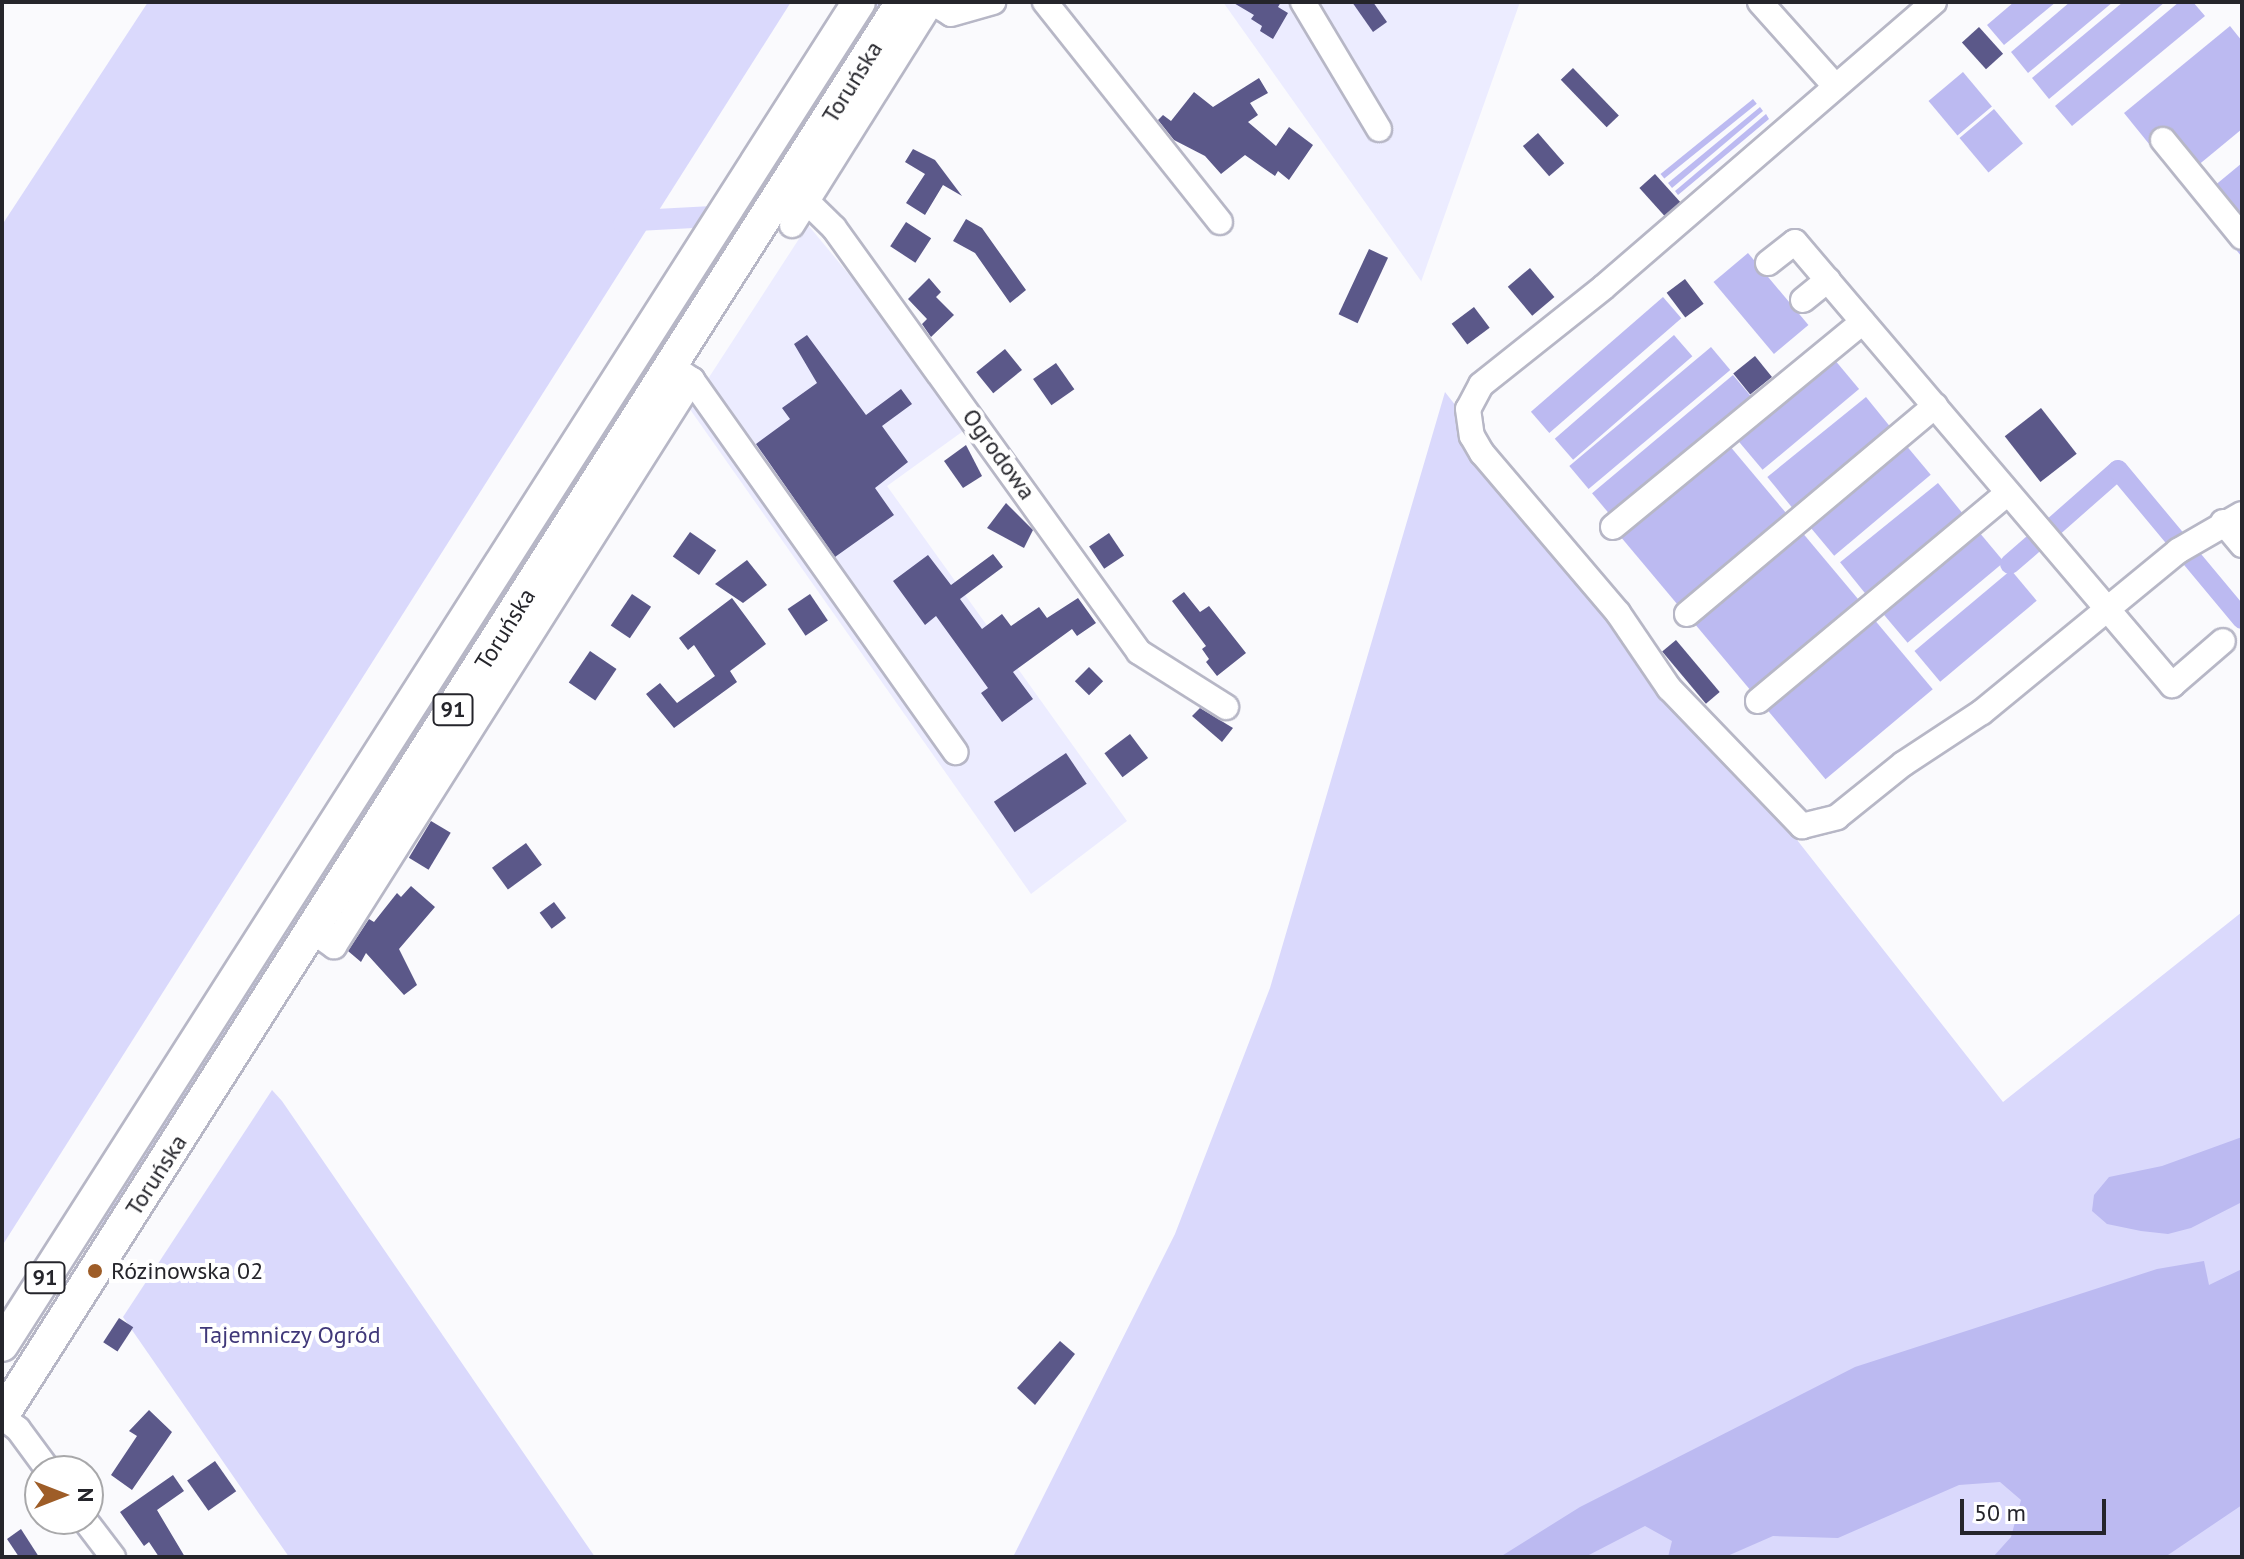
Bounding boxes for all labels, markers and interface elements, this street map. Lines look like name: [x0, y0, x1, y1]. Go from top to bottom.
street label: Toruńska: [816, 36, 888, 128]
street label: Ogrodowa: [956, 403, 1042, 505]
street label: Toruńska: [469, 583, 541, 675]
road number: 91: [431, 692, 475, 728]
street label: Toruńska: [119, 1129, 193, 1221]
place label: Rózinowska 02: [111, 1257, 263, 1285]
road number: 91: [23, 1260, 67, 1296]
marker: Rózinowska 02: [86, 1262, 104, 1280]
park label: Tajemniczy Ogród: [199, 1321, 381, 1349]
north arrow: [24, 1455, 104, 1535]
scale bar: [1964, 1483, 2110, 1533]
text: N: [72, 1488, 100, 1502]
text: 50 m: [1974, 1497, 2026, 1528]

